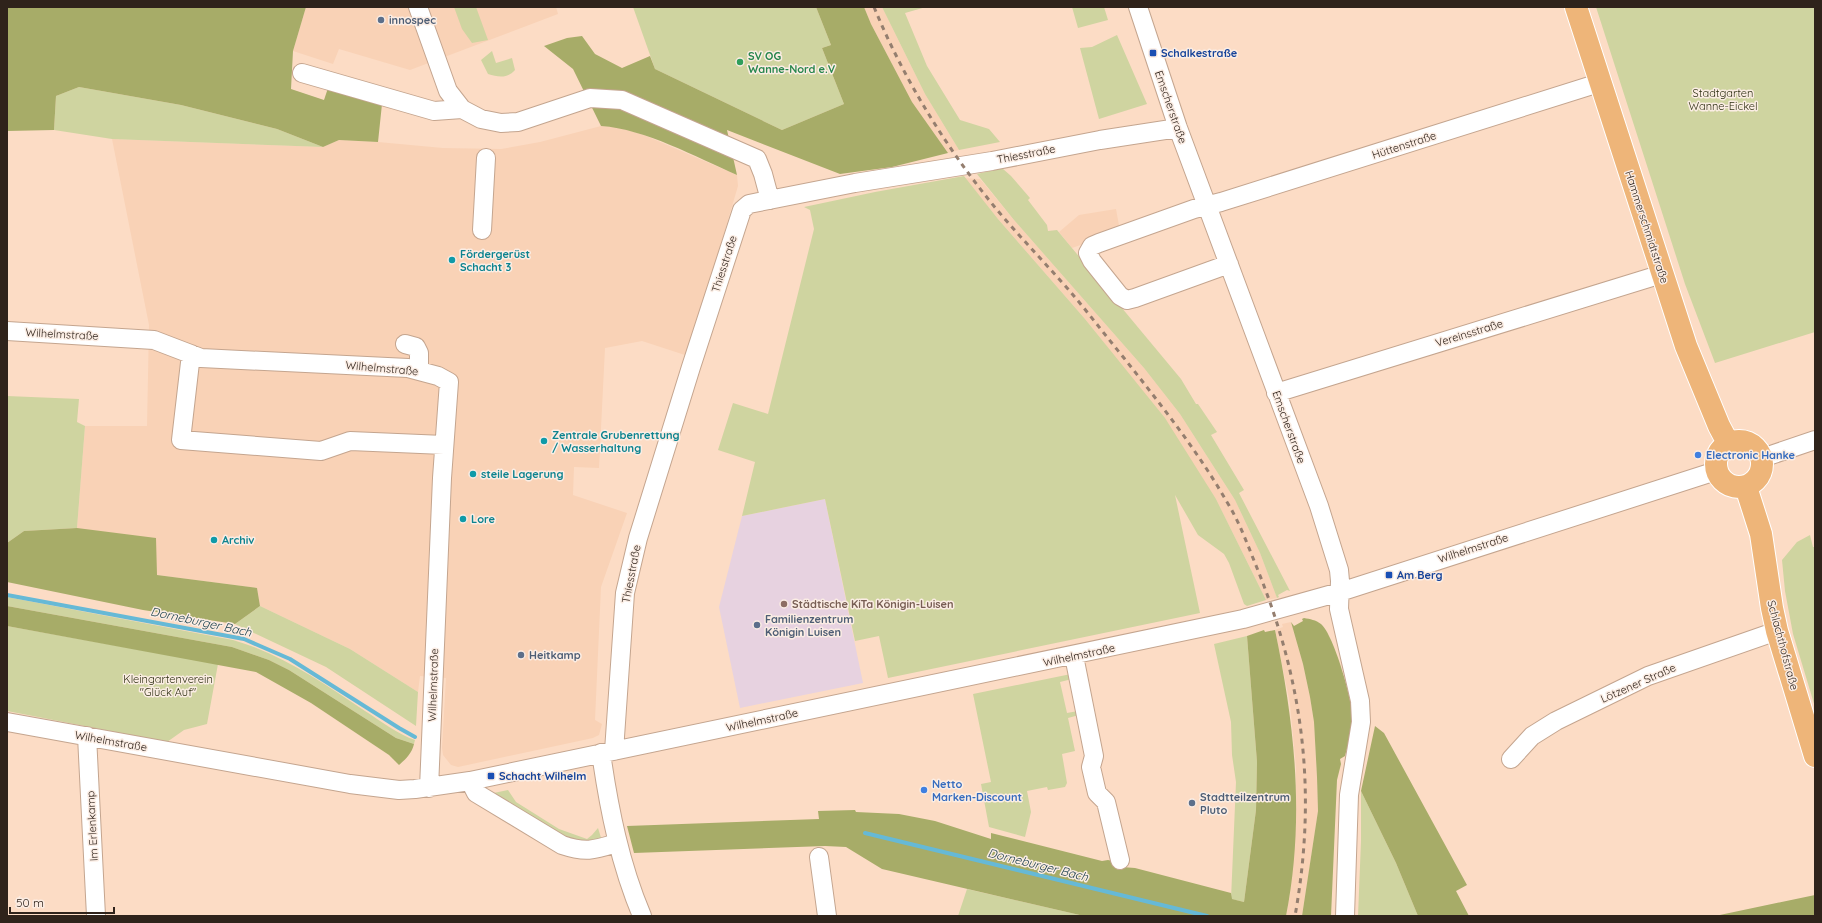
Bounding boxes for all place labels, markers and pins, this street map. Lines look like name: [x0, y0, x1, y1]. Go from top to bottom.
place label: innospec: [389, 13, 436, 27]
marker: innospec: [376, 15, 386, 25]
place label: Schalkestraße: [1161, 46, 1238, 60]
marker: Schalkestraße: [1148, 48, 1158, 58]
place label: SV OG Wanne-Nord e.V: [748, 49, 836, 76]
marker: SV OG Wanne-Nord e.V: [735, 57, 745, 67]
place label: Fördergerüst Schacht 3: [460, 247, 530, 274]
marker: Fördergerüst Schacht 3: [447, 255, 457, 265]
place label: Zentrale Grubenrettung / Wasserhaltung: [552, 428, 680, 455]
marker: Zentrale Grubenrettung / Wasserhaltung: [539, 436, 549, 446]
place label: Electronic Hanke: [1706, 448, 1796, 462]
marker: Electronic Hanke: [1693, 450, 1703, 460]
place label: steile Lagerung: [481, 467, 563, 481]
marker: steile Lagerung: [468, 469, 478, 479]
place label: Lore: [471, 512, 496, 526]
marker: Lore: [458, 514, 468, 524]
place label: Archiv: [222, 533, 255, 547]
marker: Archiv: [209, 535, 219, 545]
place label: Am Berg: [1397, 568, 1443, 582]
marker: Am Berg: [1384, 570, 1394, 580]
place label: Städtische KiTa Königin-Luisen: [792, 597, 954, 611]
marker: Städtische KiTa Königin-Luisen: [779, 599, 789, 609]
place label: Familienzentrum Königin Luisen: [765, 612, 853, 639]
marker: Familienzentrum Königin Luisen: [752, 620, 762, 630]
place label: Heitkamp: [529, 648, 581, 662]
marker: Heitkamp: [516, 650, 526, 660]
place label: Schacht Wilhelm: [499, 769, 586, 783]
marker: Schacht Wilhelm: [486, 771, 496, 781]
place label: Netto Marken-Discount: [932, 777, 1022, 804]
marker: Netto Marken-Discount: [919, 785, 929, 795]
place label: Stadtteilzentrum Pluto: [1200, 790, 1290, 817]
marker: Stadtteilzentrum Pluto: [1187, 798, 1197, 808]

